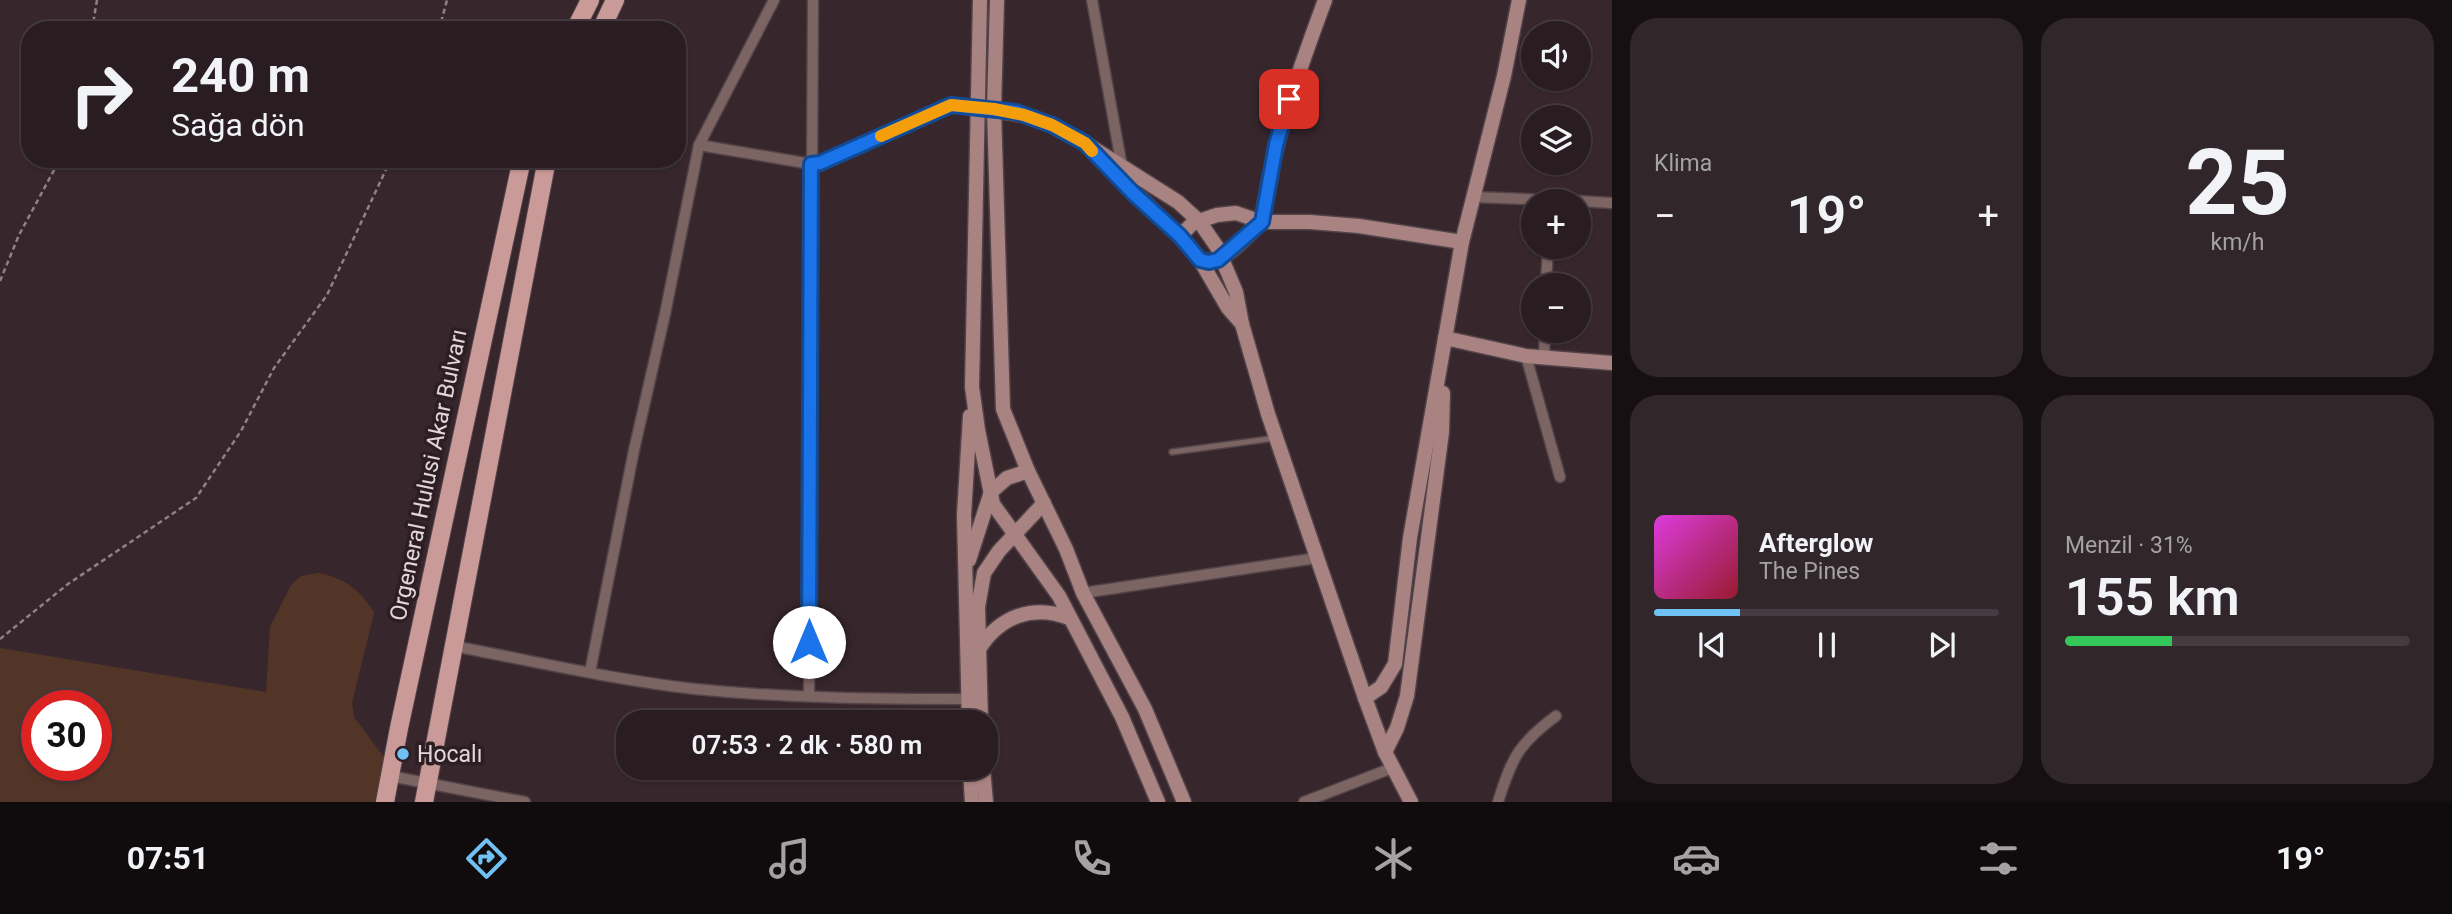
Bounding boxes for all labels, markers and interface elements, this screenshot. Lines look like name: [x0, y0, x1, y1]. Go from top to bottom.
map controls: [1521, 21, 1591, 343]
button: sound: [1521, 21, 1591, 91]
text: 240 m: [171, 47, 310, 104]
icon: right: [56, 49, 147, 140]
pin: [1259, 69, 1319, 129]
icon: arrive: [1270, 80, 1308, 118]
button: layers: [1521, 105, 1591, 175]
text: Sağa dön: [171, 106, 305, 144]
text: 25: [2185, 130, 2290, 236]
text: Klima: [1654, 150, 1712, 177]
text: 19°: [1787, 185, 1866, 246]
button: +: [1521, 189, 1591, 259]
text: −: [1654, 194, 1676, 238]
text: +: [1977, 194, 1999, 238]
text: km/h: [2211, 229, 2265, 256]
button: −: [1521, 273, 1591, 343]
street label: Orgeneral Hulusi Akar Bulvarı: [384, 327, 473, 623]
text: Afterglow: [1759, 528, 1873, 558]
text: Menzil · 31%: [2065, 532, 2193, 559]
text: The Pines: [1759, 558, 1860, 585]
text: 155 km: [2065, 567, 2240, 628]
position arrow: [772, 605, 846, 679]
icon: previous: [1693, 626, 1731, 664]
icon: pause: [1808, 626, 1846, 664]
icon: next: [1923, 626, 1961, 664]
speed limit sign: 30: [21, 690, 112, 781]
text: 07:53 · 2 dk · 580 m: [692, 730, 922, 760]
place label: Hocalı: [417, 741, 482, 768]
marker: Hocalı: [395, 746, 411, 762]
icon: directions: [462, 834, 511, 883]
icon: music: [765, 834, 814, 883]
icon: phone: [1067, 834, 1116, 883]
icon: climate: [1369, 834, 1418, 883]
icon: car: [1672, 834, 1721, 883]
icon: filters: [1974, 834, 2023, 883]
text: 07:51: [127, 839, 209, 877]
text: 19°: [2276, 839, 2325, 877]

